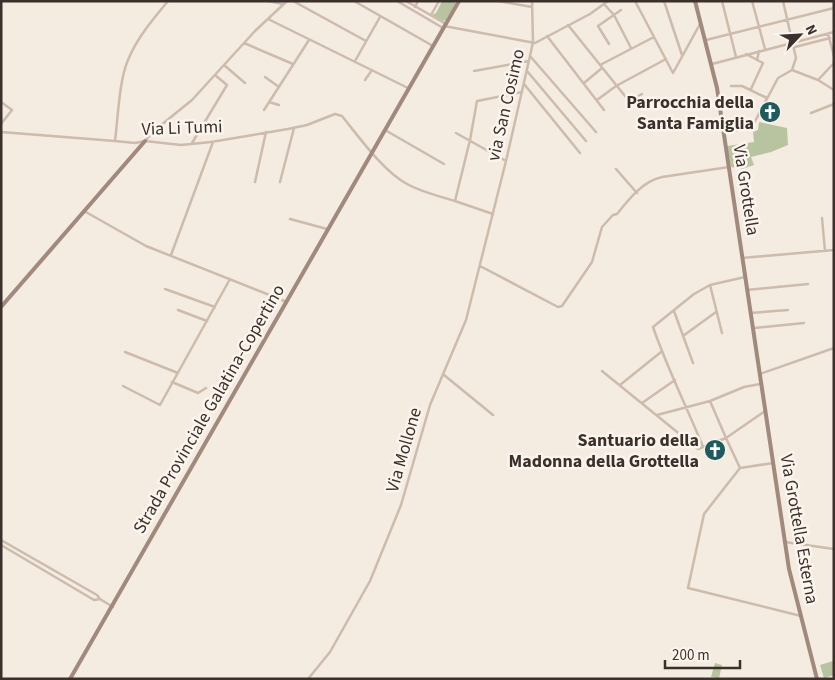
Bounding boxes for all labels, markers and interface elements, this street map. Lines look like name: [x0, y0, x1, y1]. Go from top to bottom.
north arrow: [775, 10, 825, 60]
text: N: [800, 21, 822, 38]
street label: via San Cosimo: [481, 47, 531, 163]
place label: Parrocchia della Santa Famiglia: [626, 90, 754, 136]
church icon: Parrocchia della Santa Famiglia: [758, 100, 782, 124]
street label: Via Li Tumi: [141, 114, 223, 142]
street label: Via Grottella: [726, 143, 766, 237]
street label: Strada Provinciale Galatina-Copertino: [127, 280, 291, 538]
street label: Via Mollone: [380, 405, 428, 495]
place label: Santuario della Madonna della Grottella: [509, 428, 699, 474]
church icon: Santuario della Madonna della Grottella: [703, 438, 727, 462]
street label: Via Grottella Esterna: [773, 452, 825, 606]
scale bar: [665, 638, 740, 670]
text: 200 m: [672, 645, 710, 666]

